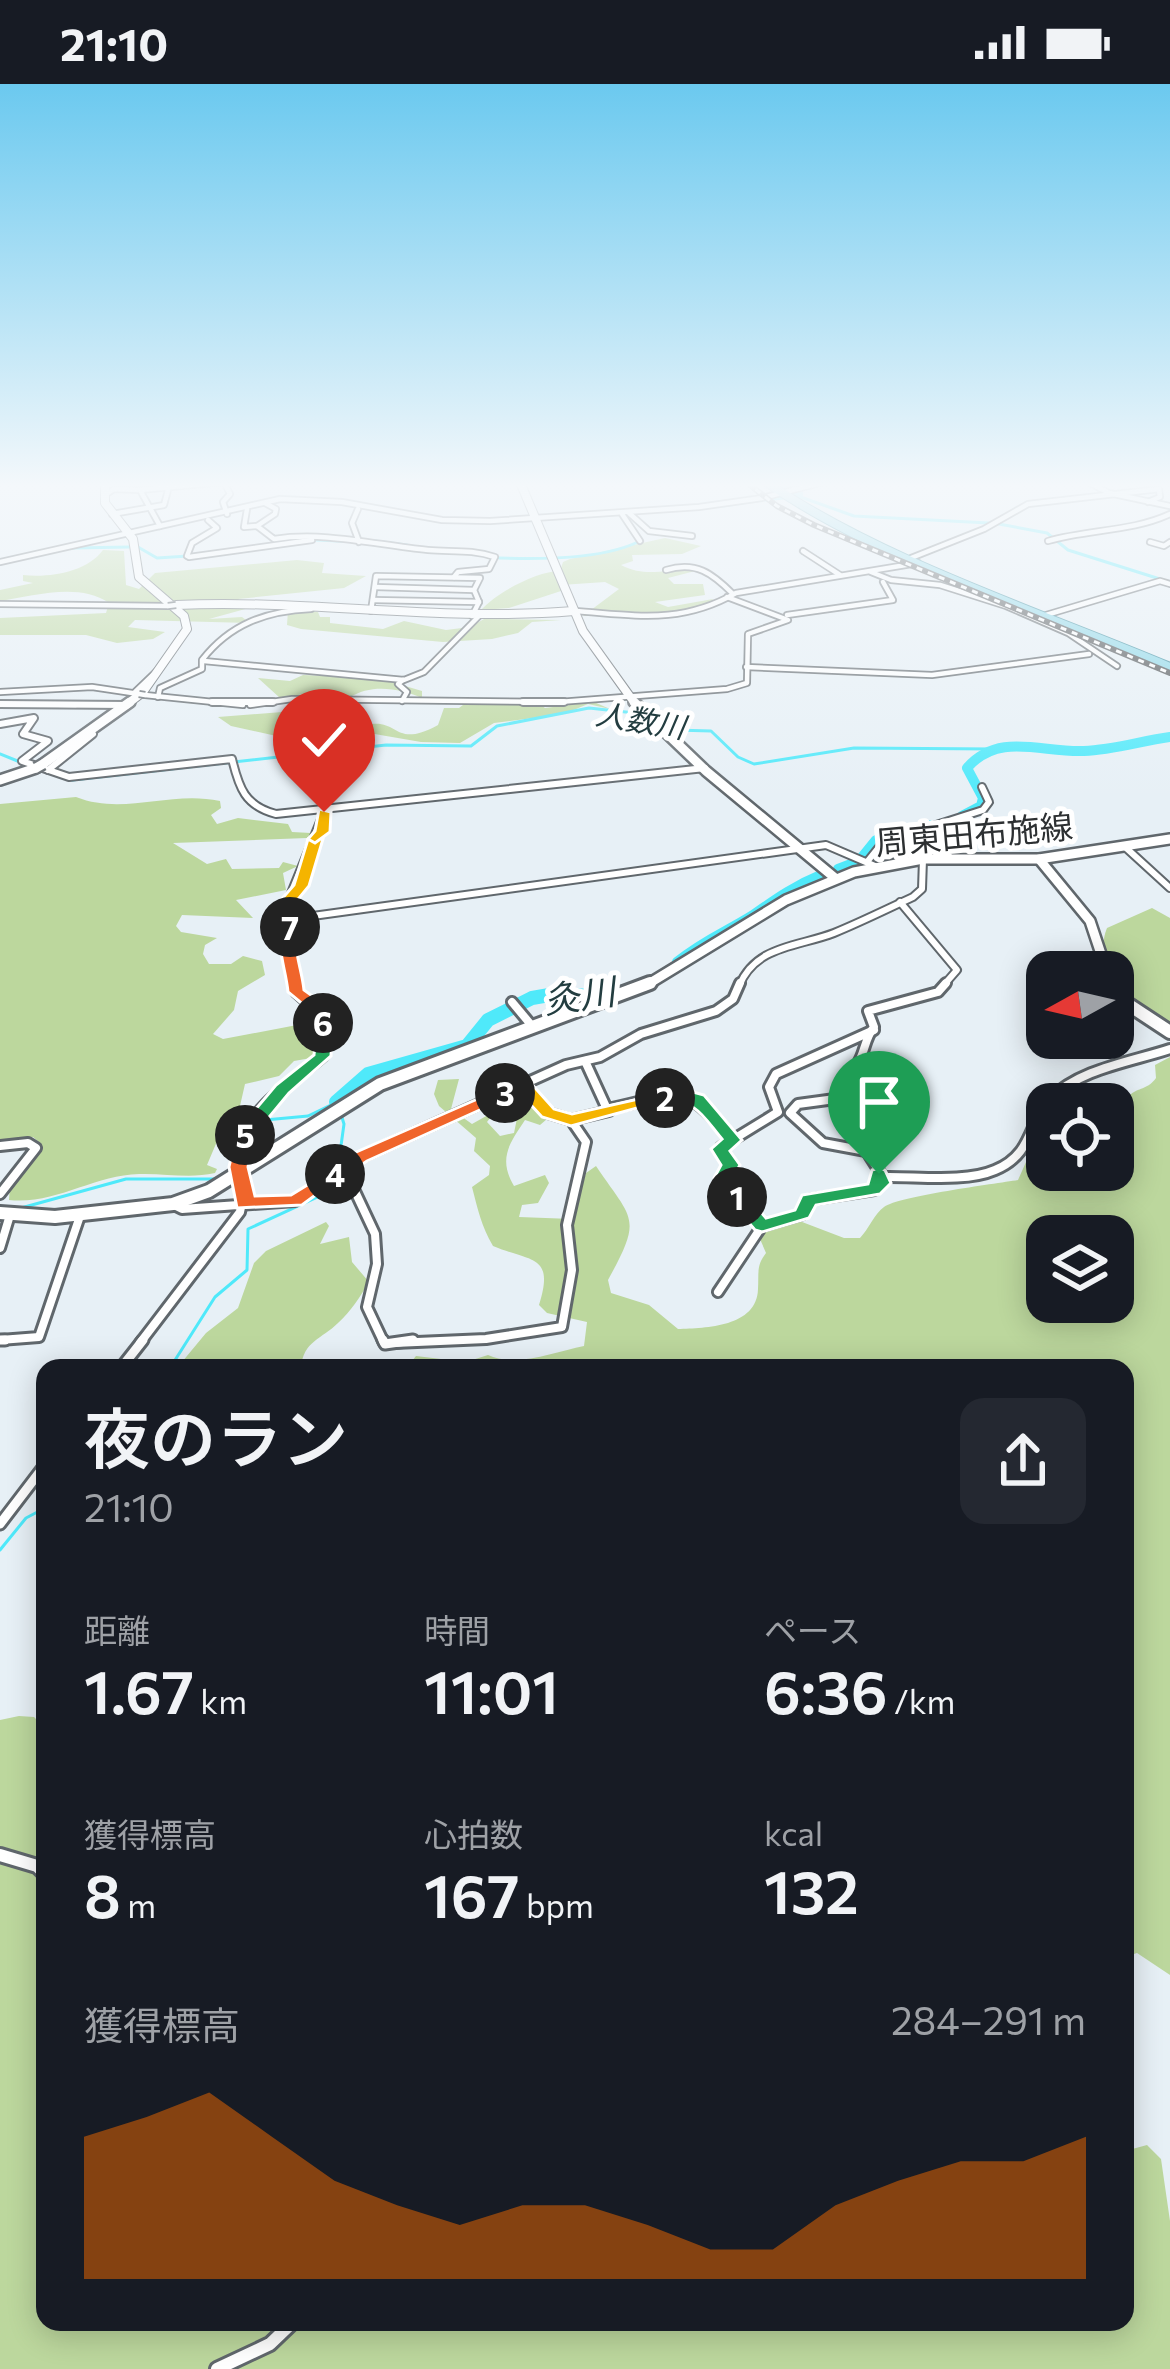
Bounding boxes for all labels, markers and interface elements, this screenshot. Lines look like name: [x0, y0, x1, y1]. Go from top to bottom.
text: 21:10: [60, 15, 168, 70]
pin: [273, 689, 375, 812]
water label: 人数川: [594, 694, 691, 745]
icon: check: [291, 707, 357, 773]
street label: 周東田布施線: [874, 804, 1074, 862]
pin: 7: [260, 897, 320, 957]
text: 7: [281, 906, 299, 947]
north arrow: [1026, 951, 1134, 1059]
map controls: [1026, 951, 1134, 1323]
water label: 灸川: [540, 967, 622, 1021]
pin: 6: [293, 993, 353, 1053]
text: 6: [313, 1002, 333, 1043]
pin: [828, 1051, 930, 1174]
pin: 3: [475, 1063, 535, 1123]
pin: 2: [635, 1068, 695, 1128]
icon: arrive: [846, 1069, 912, 1135]
text: 3: [495, 1072, 515, 1113]
text: 2: [656, 1077, 674, 1118]
button: locate: [1026, 1083, 1134, 1191]
pin: 5: [215, 1105, 275, 1165]
text: 5: [235, 1114, 255, 1155]
pin: 4: [305, 1144, 365, 1204]
text: 4: [325, 1153, 345, 1194]
pin: 1: [707, 1167, 767, 1227]
text: 1: [730, 1176, 744, 1217]
button: layers: [1026, 1215, 1134, 1323]
text: 夜のラン: [84, 1396, 348, 1477]
button: share: [960, 1398, 1086, 1524]
text: 21:10: [84, 1482, 174, 1530]
text: 距離: [84, 1609, 150, 1650]
text: 時間: [424, 1609, 490, 1650]
text: ペース: [764, 1609, 861, 1650]
text: 1.67: [84, 1653, 194, 1726]
text: 11:01: [424, 1653, 559, 1726]
text: 6:36: [764, 1653, 888, 1726]
text: km: [194, 1680, 247, 1721]
text: /km: [888, 1680, 955, 1721]
text: kcal: [764, 1812, 823, 1853]
text: 獲得標高: [84, 1813, 216, 1854]
text: 心拍数: [424, 1813, 523, 1854]
text: 132: [764, 1853, 859, 1926]
text: 8: [84, 1857, 121, 1930]
text: 167: [424, 1857, 520, 1930]
text: m: [121, 1884, 156, 1925]
text: bpm: [520, 1884, 594, 1925]
text: 284–291 m: [891, 1995, 1086, 2043]
text: 獲得標高: [84, 2000, 240, 2048]

